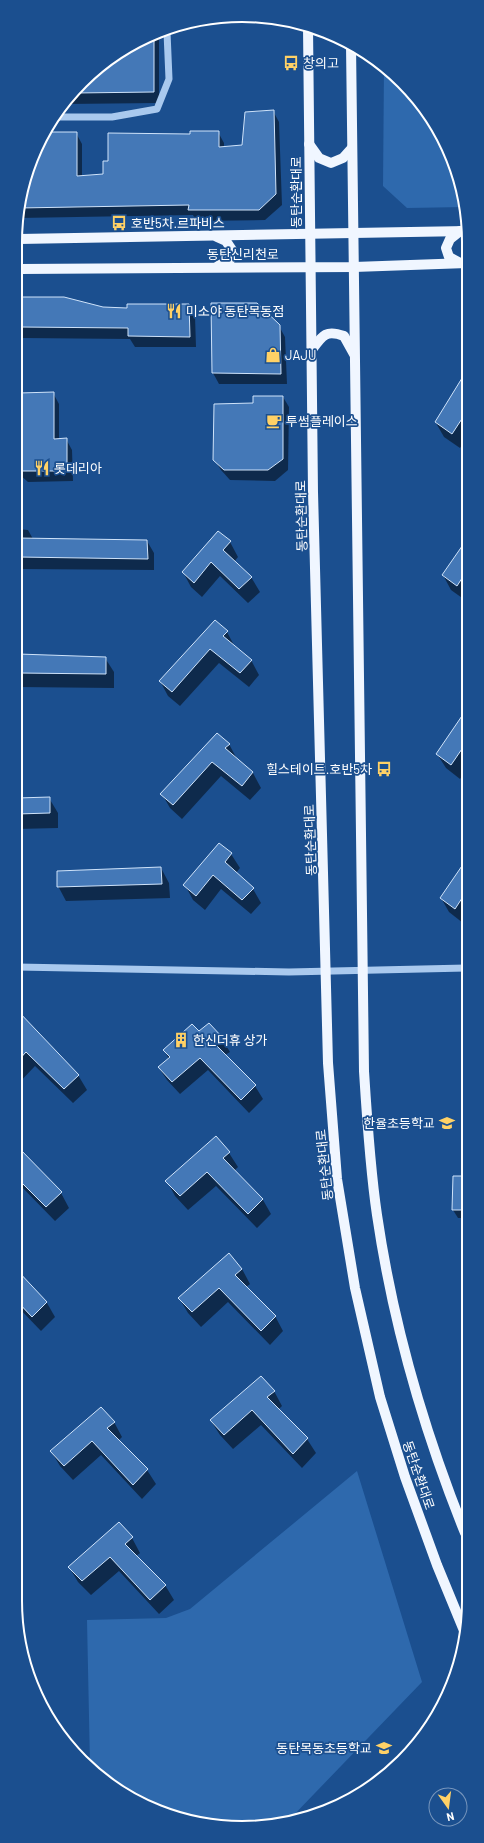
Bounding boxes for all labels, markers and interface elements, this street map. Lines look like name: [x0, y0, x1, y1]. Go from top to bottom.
bus stop icon: 창의고: [282, 54, 300, 72]
place label: 창의고: [303, 55, 339, 71]
street label: 동탄순환대로: [288, 156, 304, 228]
bus stop icon: 호반5차.르파비스: [110, 214, 128, 232]
place label: 호반5차.르파비스: [131, 215, 225, 231]
street label: 동탄신리천로: [207, 246, 279, 262]
restaurant icon: 미소야 동탄목동점: [165, 302, 183, 320]
place label: 미소야 동탄목동점: [186, 303, 284, 319]
shop icon: JAJU: [264, 346, 282, 364]
place label: JAJU: [285, 347, 316, 363]
cafe icon: 투썸플레이스: [265, 412, 283, 430]
place label: 투썸플레이스: [286, 413, 358, 429]
restaurant icon: 롯데리아: [33, 459, 51, 477]
place label: 롯데리아: [54, 460, 102, 476]
street label: 동탄순환대로: [292, 480, 310, 552]
bus stop icon: 힐스테이트.호반5차: [375, 760, 393, 778]
place label: 힐스테이트.호반5차: [266, 761, 372, 777]
street label: 동탄순환대로: [301, 804, 319, 876]
building icon: 한신더휴 상가: [172, 1031, 190, 1049]
place label: 한신더휴 상가: [193, 1032, 267, 1048]
school or university icon: 한율초등학교: [438, 1114, 456, 1132]
place label: 한율초등학교: [363, 1115, 435, 1131]
street label: 동탄순환대로: [312, 1128, 336, 1202]
street label: 동탄순환대로: [400, 1438, 438, 1512]
school or university icon: 동탄목동초등학교: [375, 1739, 393, 1757]
place label: 동탄목동초등학교: [276, 1740, 372, 1756]
north arrow: [428, 1787, 468, 1827]
text: N: [445, 1810, 456, 1824]

